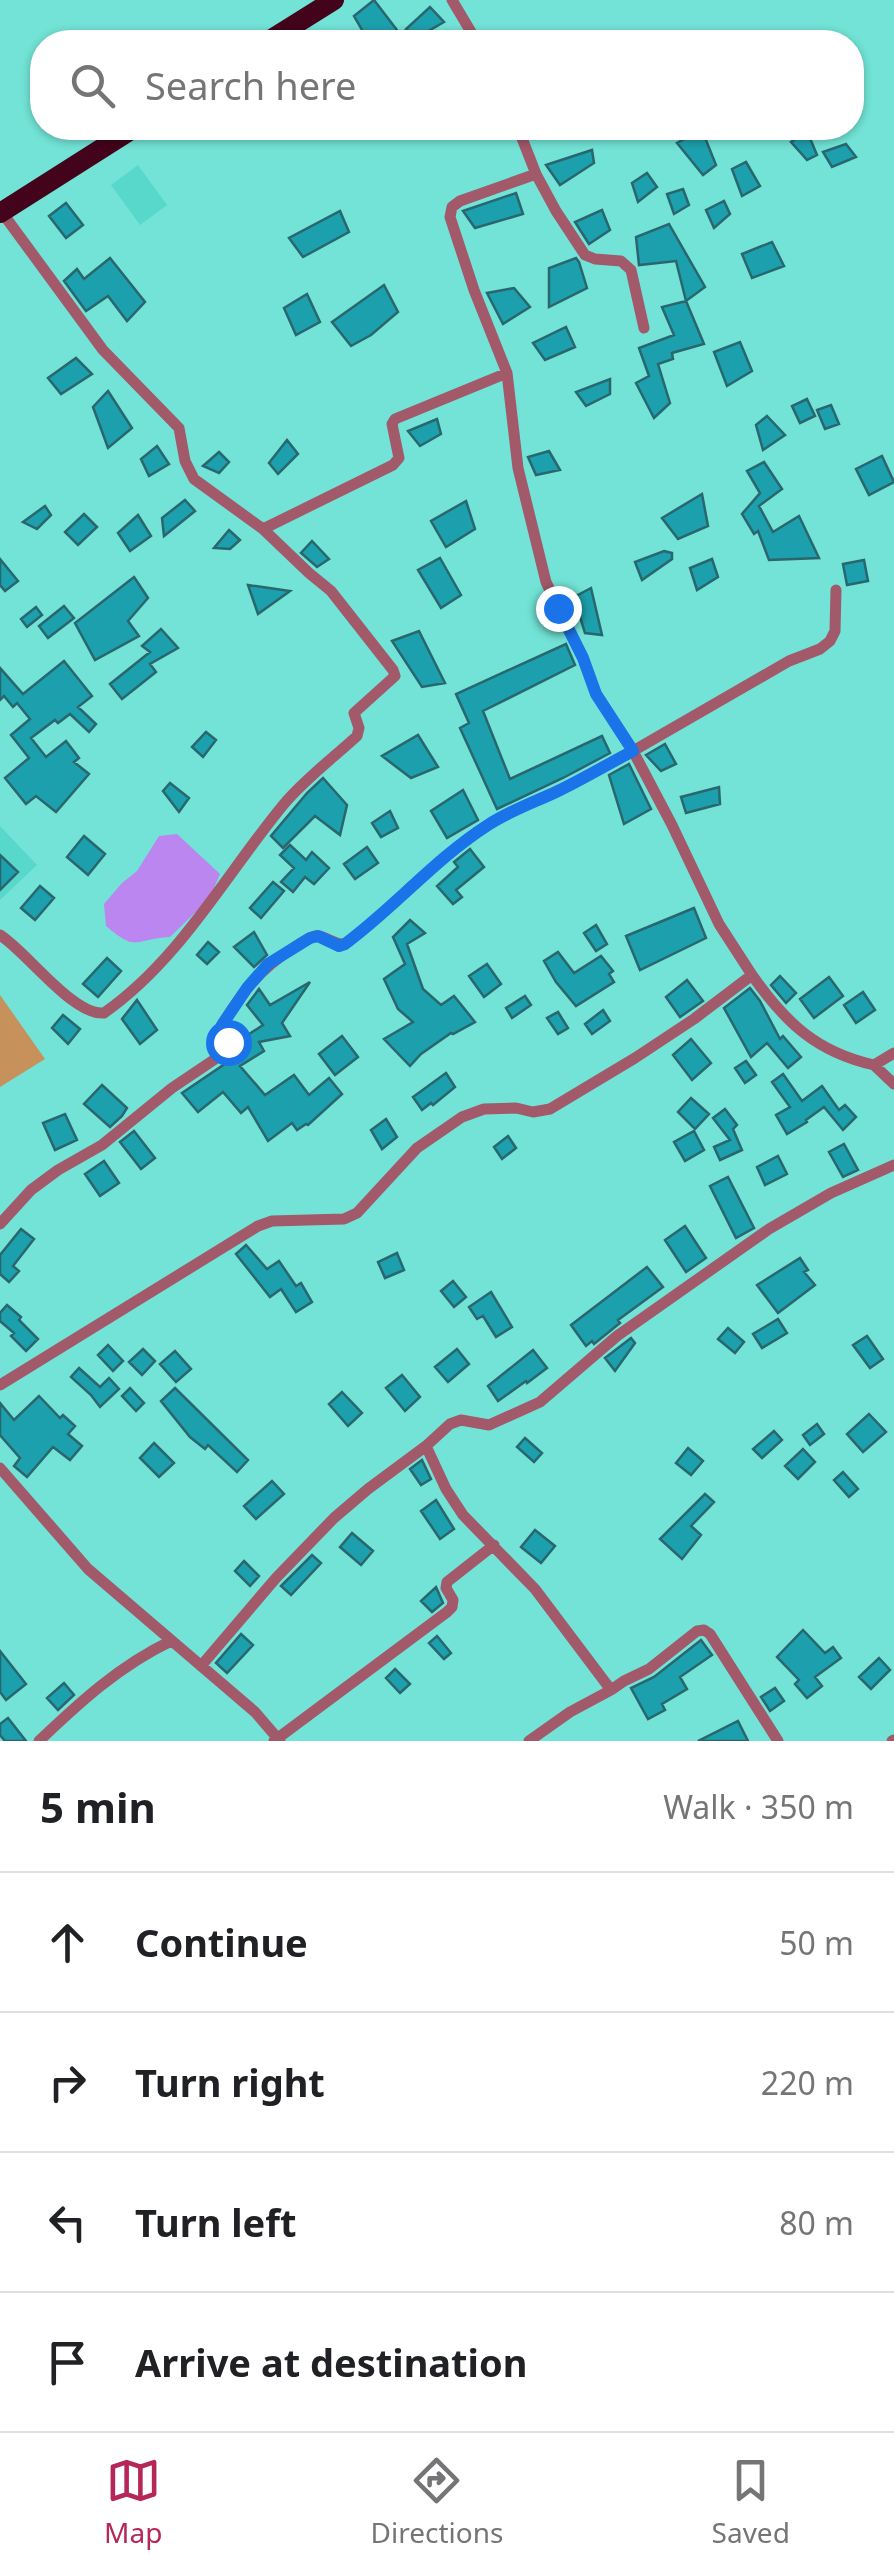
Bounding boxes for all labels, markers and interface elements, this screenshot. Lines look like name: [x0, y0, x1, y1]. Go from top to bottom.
search box: [30, 30, 864, 140]
icon: search: [65, 58, 120, 113]
text: Search here: [145, 59, 356, 111]
route end: [536, 586, 582, 632]
route start: [206, 1020, 252, 1066]
text: 5 min: [40, 1778, 156, 1835]
text: Walk · 350 m: [663, 1785, 854, 1828]
icon: ahead: [40, 1915, 95, 1970]
text: Continue: [135, 1916, 308, 1968]
text: 50 m: [779, 1921, 854, 1964]
icon: right: [40, 2055, 95, 2110]
text: Turn right: [135, 2056, 325, 2108]
text: 220 m: [761, 2061, 854, 2104]
icon: left: [40, 2195, 95, 2250]
text: Turn left: [135, 2196, 297, 2248]
text: 80 m: [779, 2201, 854, 2244]
icon: arrive: [40, 2335, 95, 2390]
text: Arrive at destination: [135, 2336, 527, 2388]
tab: Map: [104, 2453, 162, 2551]
tab: Directions: [371, 2453, 503, 2551]
tab: Saved: [712, 2453, 790, 2551]

